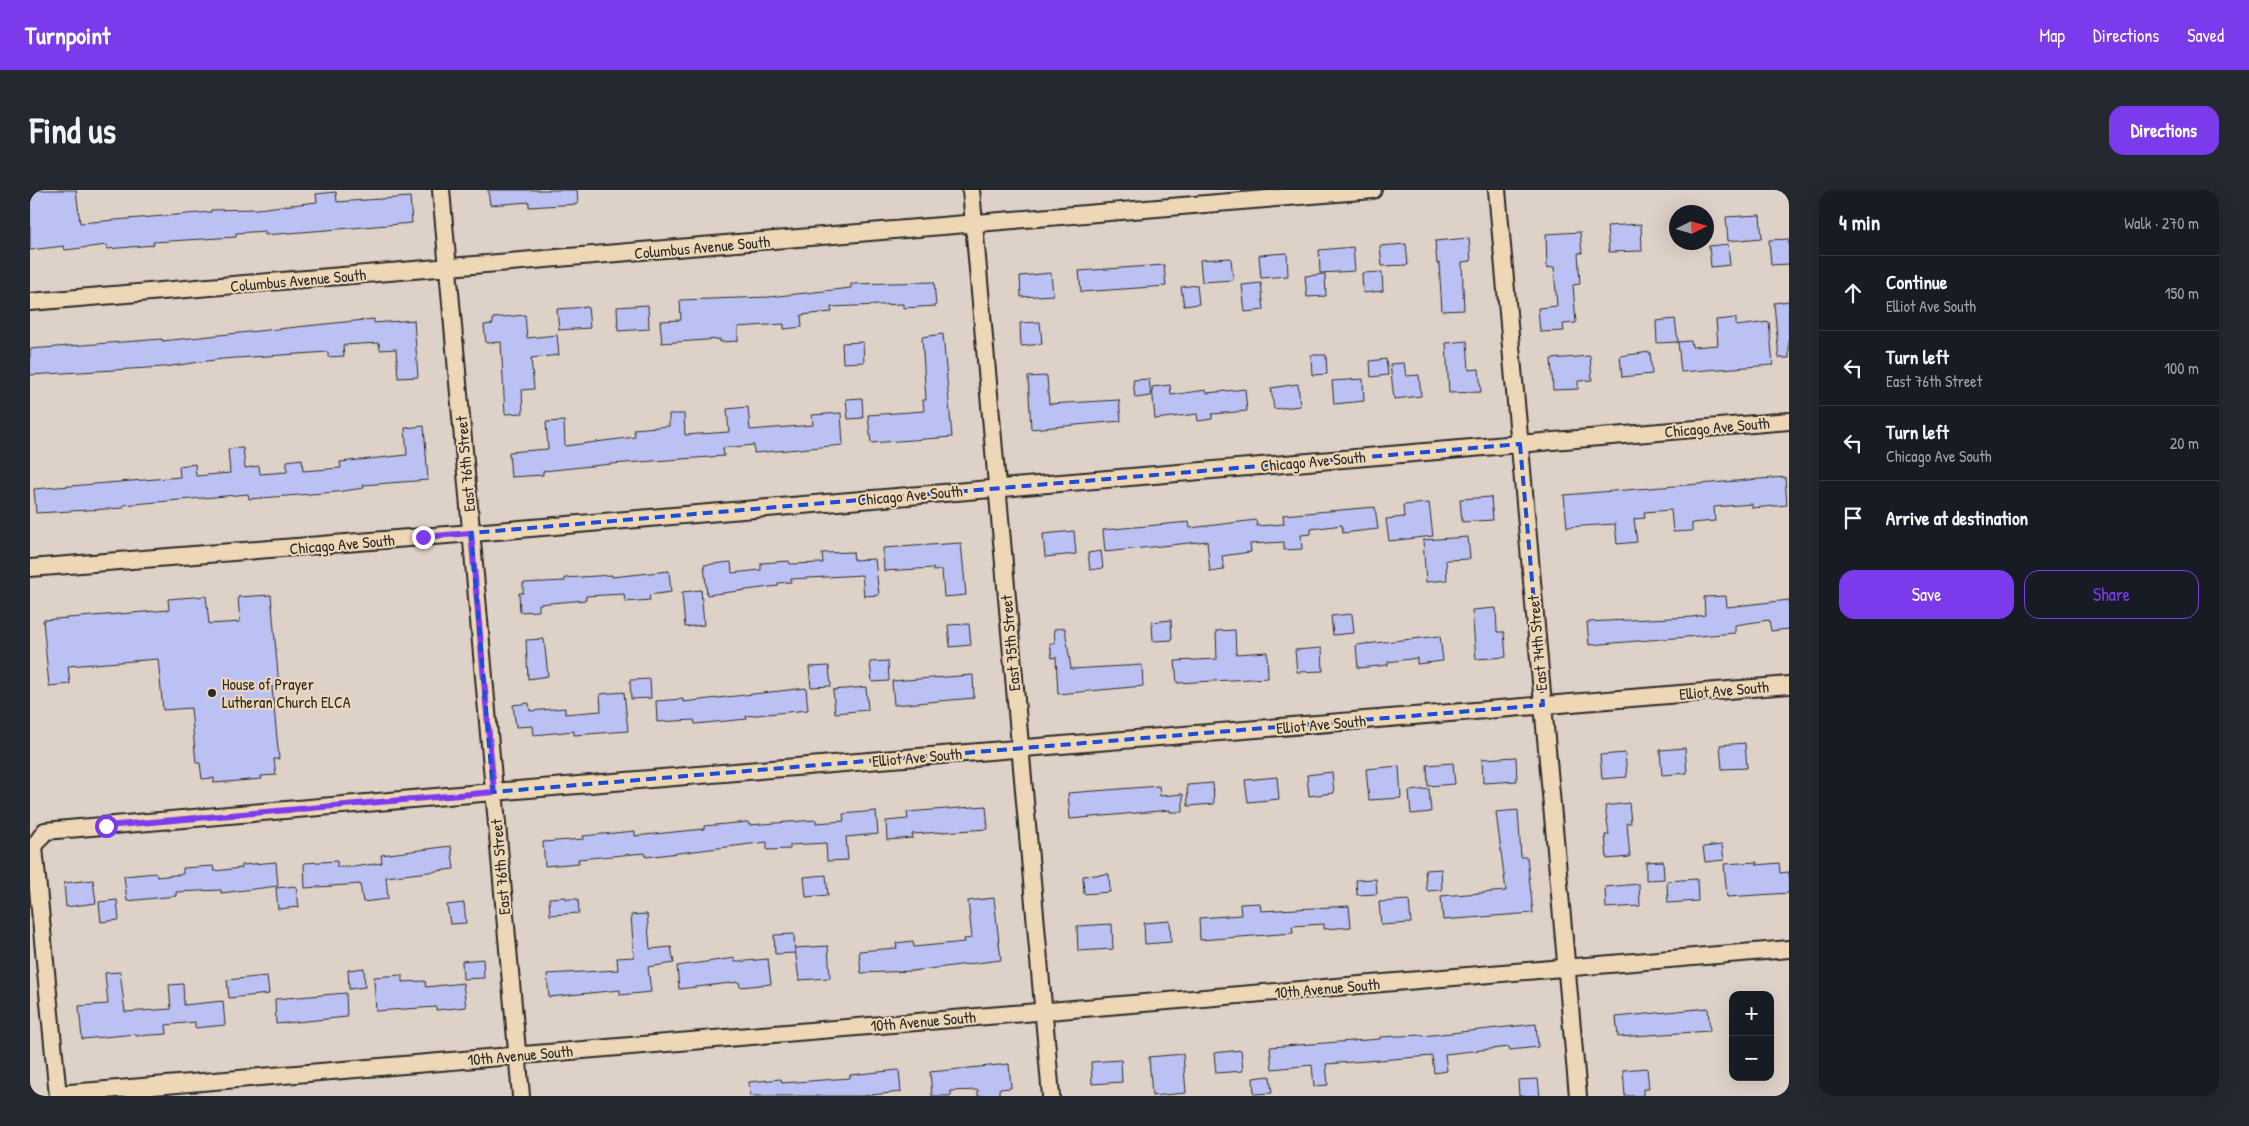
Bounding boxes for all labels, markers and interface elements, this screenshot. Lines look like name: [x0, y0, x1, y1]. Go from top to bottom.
text: Turnpoint: [25, 19, 110, 51]
text: Map: [2040, 23, 2065, 48]
text: Directions: [2093, 23, 2159, 48]
text: Saved: [2187, 23, 2224, 48]
button: Directions: [2109, 106, 2219, 155]
text: Find us: [30, 107, 116, 154]
north arrow: [1669, 205, 1714, 250]
text: 4 min: [1839, 208, 1880, 237]
text: Walk · 270 m: [2124, 212, 2199, 234]
street label: Columbus Avenue South: [633, 230, 771, 264]
street label: Columbus Avenue South: [229, 263, 367, 297]
text: Continue: [1886, 269, 1947, 295]
icon: ahead: [1839, 279, 1867, 307]
text: 150 m: [2165, 282, 2199, 304]
text: Elliot Ave South: [1886, 295, 1976, 317]
text: Turn left: [1886, 344, 1949, 370]
icon: left: [1839, 354, 1867, 382]
text: 100 m: [2164, 357, 2199, 379]
text: East 76th Street: [1886, 370, 1982, 392]
street label: Chicago Ave South: [1663, 411, 1771, 443]
street label: East 76th Street: [450, 415, 480, 513]
text: Turn left: [1886, 419, 1949, 445]
icon: left: [1839, 429, 1867, 457]
text: 20 m: [2170, 432, 2199, 454]
street label: Chicago Ave South: [1259, 445, 1367, 477]
text: Chicago Ave South: [1886, 445, 1991, 467]
street label: Chicago Ave South: [856, 479, 964, 511]
icon: arrive: [1839, 504, 1867, 532]
text: Arrive at destination: [1886, 505, 2028, 531]
route end: [412, 526, 435, 549]
street label: Chicago Ave South: [288, 528, 396, 560]
button: Save: [1839, 570, 2014, 619]
button: Share: [2024, 570, 2199, 619]
street label: East 75th Street: [995, 593, 1025, 692]
street label: East 74th Street: [1522, 594, 1552, 692]
place label: House of Prayer Lutheran Church ELCA: [222, 673, 351, 713]
street label: Elliot Ave South: [1678, 675, 1770, 705]
marker: House of Prayer Lutheran Church ELCA: [206, 687, 218, 699]
street label: Elliot Ave South: [1275, 709, 1367, 739]
street label: Elliot Ave South: [871, 742, 963, 772]
route start: [95, 815, 118, 838]
street label: East 76th Street: [485, 818, 515, 916]
street label: 10th Avenue South: [1273, 972, 1381, 1004]
map controls: [1729, 991, 1774, 1081]
button: +: [1729, 991, 1774, 1036]
street label: 10th Avenue South: [869, 1005, 977, 1037]
button: −: [1729, 1036, 1774, 1081]
street label: 10th Avenue South: [466, 1039, 574, 1071]

